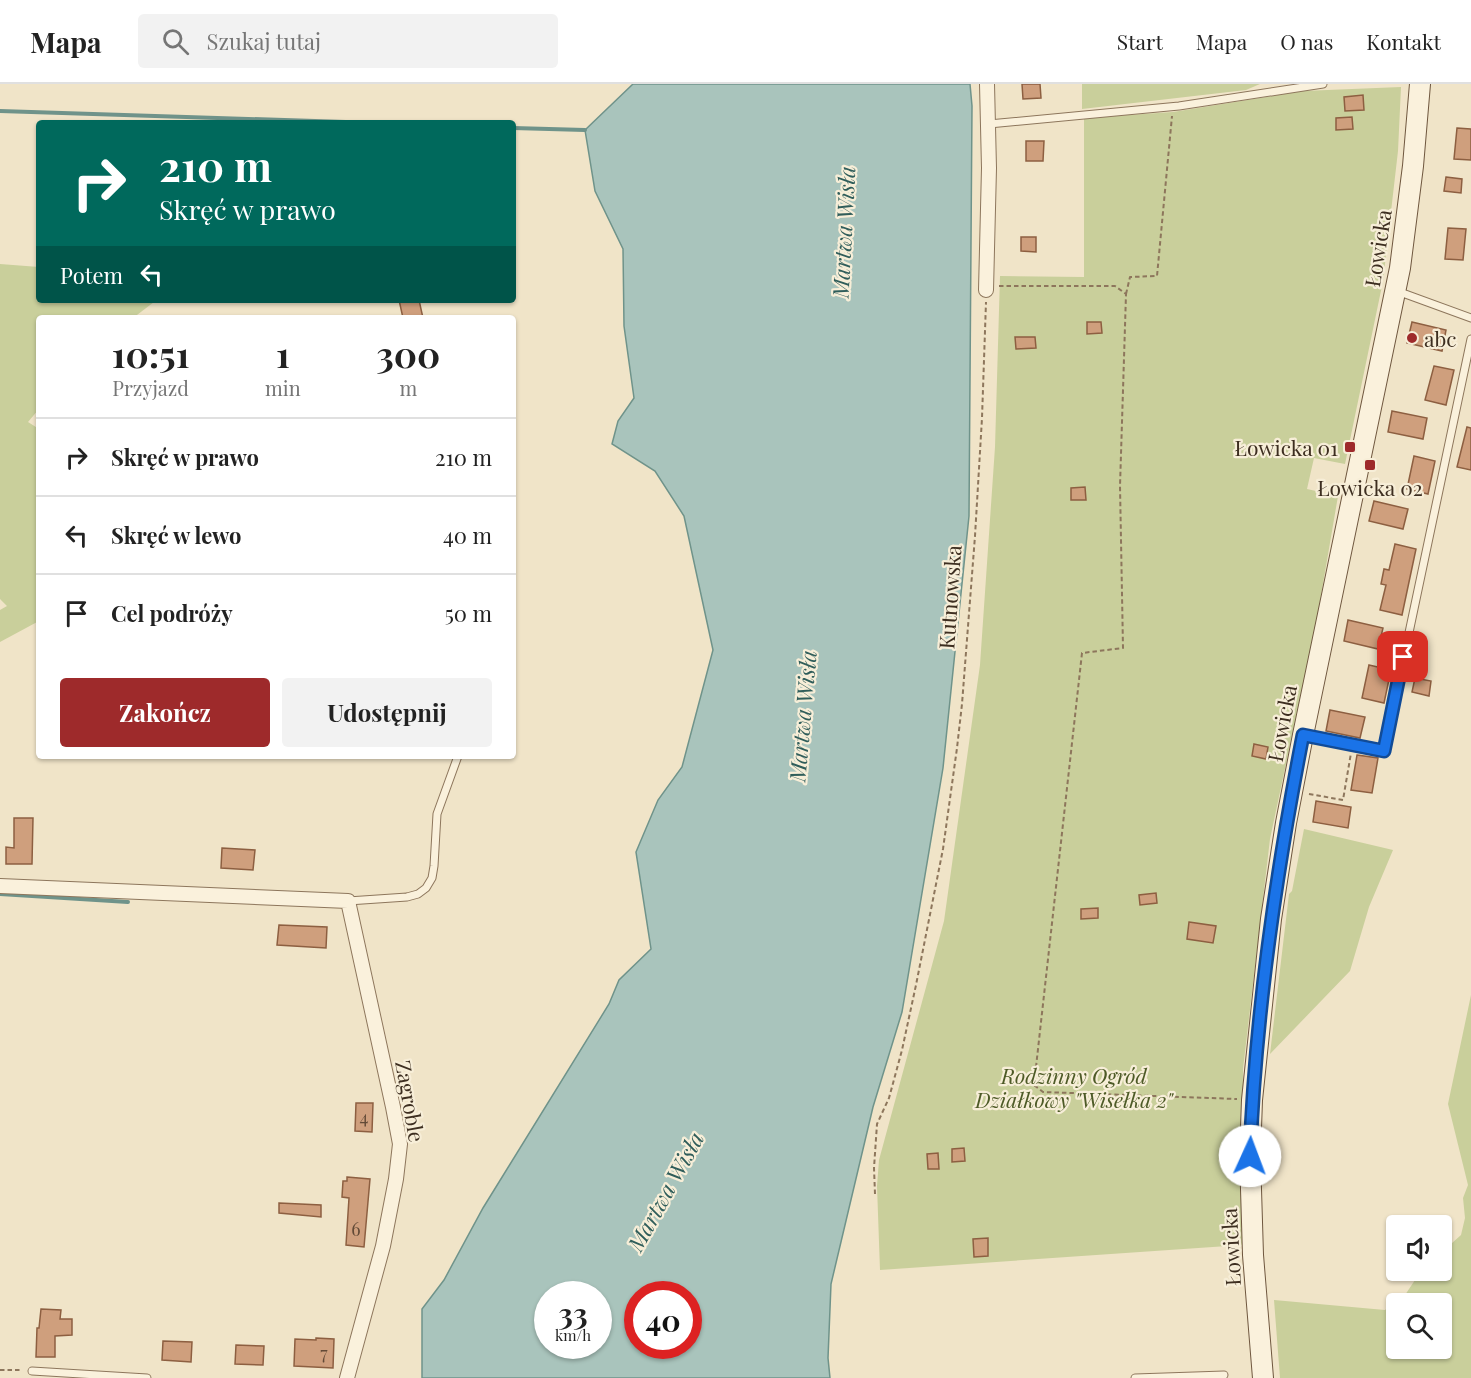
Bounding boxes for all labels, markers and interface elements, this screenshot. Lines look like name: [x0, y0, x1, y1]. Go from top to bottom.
search box: [138, 14, 558, 68]
text: Mapa: [30, 23, 102, 60]
icon: search: [159, 25, 192, 58]
text: Szukaj tutaj: [207, 26, 321, 56]
text: Start: [1117, 27, 1163, 55]
text: Mapa: [1196, 27, 1247, 55]
text: O nas: [1280, 27, 1333, 55]
text: Kontakt: [1366, 27, 1441, 55]
text: 210 m: [159, 137, 272, 193]
icon: right: [60, 144, 138, 222]
water label: Martwa Wisła: [825, 165, 861, 300]
text: Skręć w prawo: [159, 191, 336, 227]
street label: Łowicka: [1357, 207, 1397, 289]
icon: left: [135, 258, 168, 291]
text: Potem: [60, 260, 123, 290]
place label: abc: [1424, 324, 1457, 352]
text: 10:51: [112, 329, 189, 377]
text: 1: [276, 329, 290, 377]
text: 300: [376, 329, 440, 377]
marker: abc: [1405, 331, 1419, 345]
text: Przyjazd: [112, 374, 189, 401]
text: min: [265, 374, 301, 401]
text: m: [399, 374, 417, 401]
place label: Łowicka 01: [1235, 433, 1338, 461]
marker: Łowicka 01: [1343, 440, 1357, 454]
icon: right: [60, 441, 93, 474]
text: Skręć w prawo: [111, 442, 259, 472]
text: 210 m: [435, 442, 492, 472]
marker: Łowicka 02: [1363, 458, 1377, 472]
place label: Łowicka 02: [1317, 473, 1423, 501]
icon: left: [60, 519, 93, 552]
text: Skręć w lewo: [111, 520, 242, 550]
text: 40 m: [443, 520, 492, 550]
street label: Kutnowska: [931, 543, 967, 650]
icon: arrive: [60, 597, 93, 630]
text: Cel podróży: [111, 598, 233, 628]
text: 50 m: [445, 598, 492, 628]
pin: [1377, 631, 1428, 682]
icon: arrive: [1386, 640, 1419, 673]
water label: Martwa Wisła: [781, 649, 823, 784]
button: Zakończ: [60, 678, 270, 747]
button: Udostępnij: [282, 678, 492, 747]
street label: Łowicka: [1260, 682, 1302, 764]
street label: Zagroble: [390, 1058, 432, 1144]
park label: Rodzinny Ogród Działkowy "Wisełka 2": [974, 1061, 1175, 1113]
house number: 4: [360, 1105, 369, 1129]
position arrow: [1218, 1124, 1282, 1188]
water label: Martwa Wisła: [619, 1126, 710, 1257]
street label: Łowicka: [1214, 1207, 1246, 1287]
map controls: [1386, 1215, 1452, 1359]
button: sound: [1386, 1215, 1452, 1281]
house number: 6: [351, 1217, 361, 1241]
speed limit sign: 40: [624, 1281, 702, 1359]
text: 33: [558, 1293, 588, 1333]
button: search: [1386, 1293, 1452, 1359]
text: km/h: [555, 1325, 591, 1345]
house number: 7: [320, 1341, 328, 1365]

